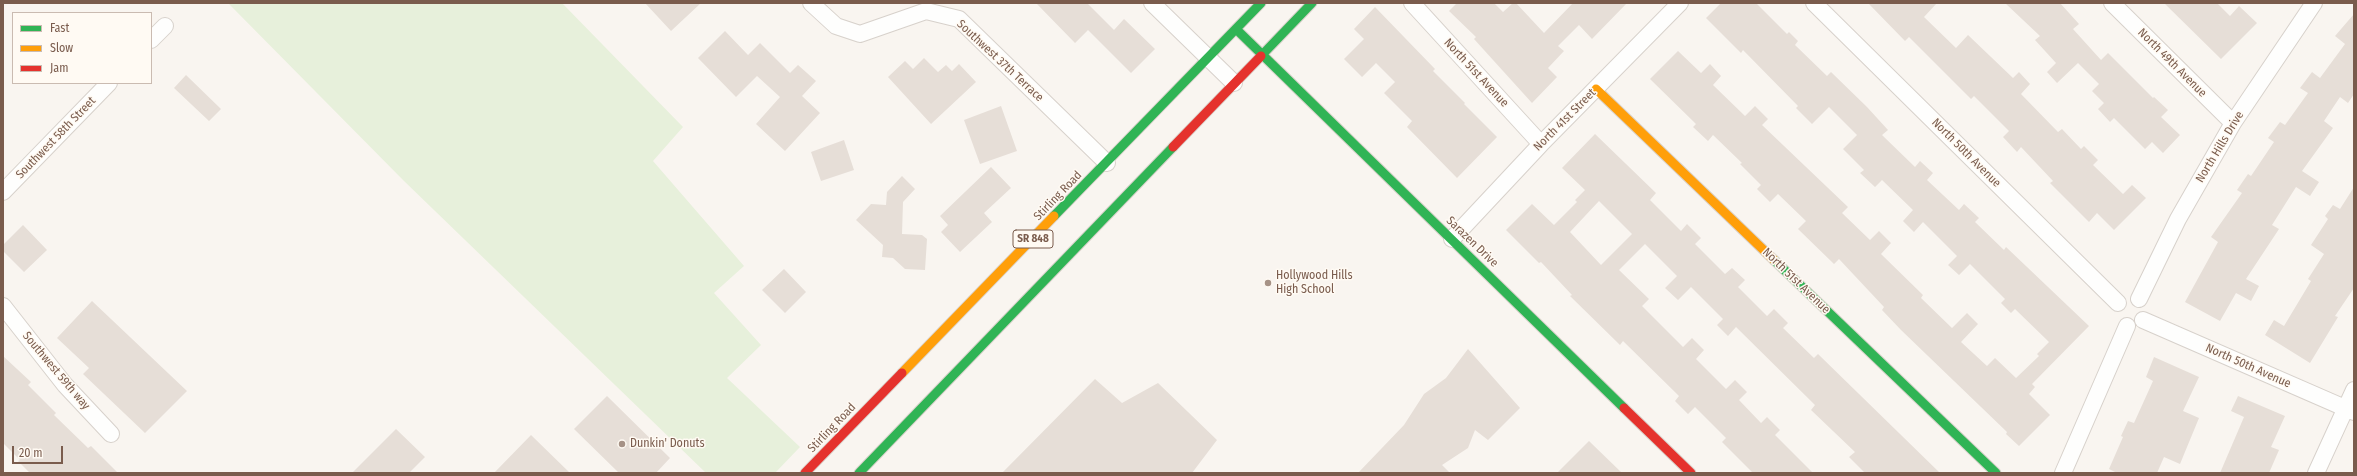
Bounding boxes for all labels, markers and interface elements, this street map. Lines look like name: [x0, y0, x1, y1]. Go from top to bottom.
legend: [12, 12, 152, 84]
street label: Southwest 37th Terrace: [954, 17, 1046, 105]
text: Fast: [50, 21, 69, 35]
street label: North 49th Avenue: [2135, 26, 2209, 100]
street label: North 51st Avenue: [1441, 36, 1511, 110]
text: Slow: [50, 41, 73, 55]
text: Jam: [50, 61, 68, 75]
street label: North 41st Street: [1531, 86, 1599, 154]
street label: Southwest 58th Street: [13, 94, 99, 182]
street label: North Hills Drive: [2193, 109, 2247, 185]
street label: North 50th Avenue: [1928, 115, 2004, 191]
street label: Stirling Road: [1031, 168, 1085, 224]
street label: Sarazen Drive: [1443, 214, 1501, 270]
road number: SR 848: [1013, 230, 1053, 248]
street label: North 51st Avenue: [1759, 245, 1833, 317]
place label: Hollywood Hills High School: [1276, 269, 1353, 297]
marker: Hollywood Hills High School: [1263, 278, 1273, 288]
street label: Southwest 59th way: [19, 329, 93, 413]
street label: North 50th Avenue: [2203, 341, 2293, 391]
street label: Stirling Road: [805, 400, 859, 456]
place label: Dunkin' Donuts: [630, 437, 705, 451]
scale bar: [14, 438, 65, 464]
marker: Dunkin' Donuts: [617, 439, 627, 449]
text: 20 m: [19, 446, 43, 460]

